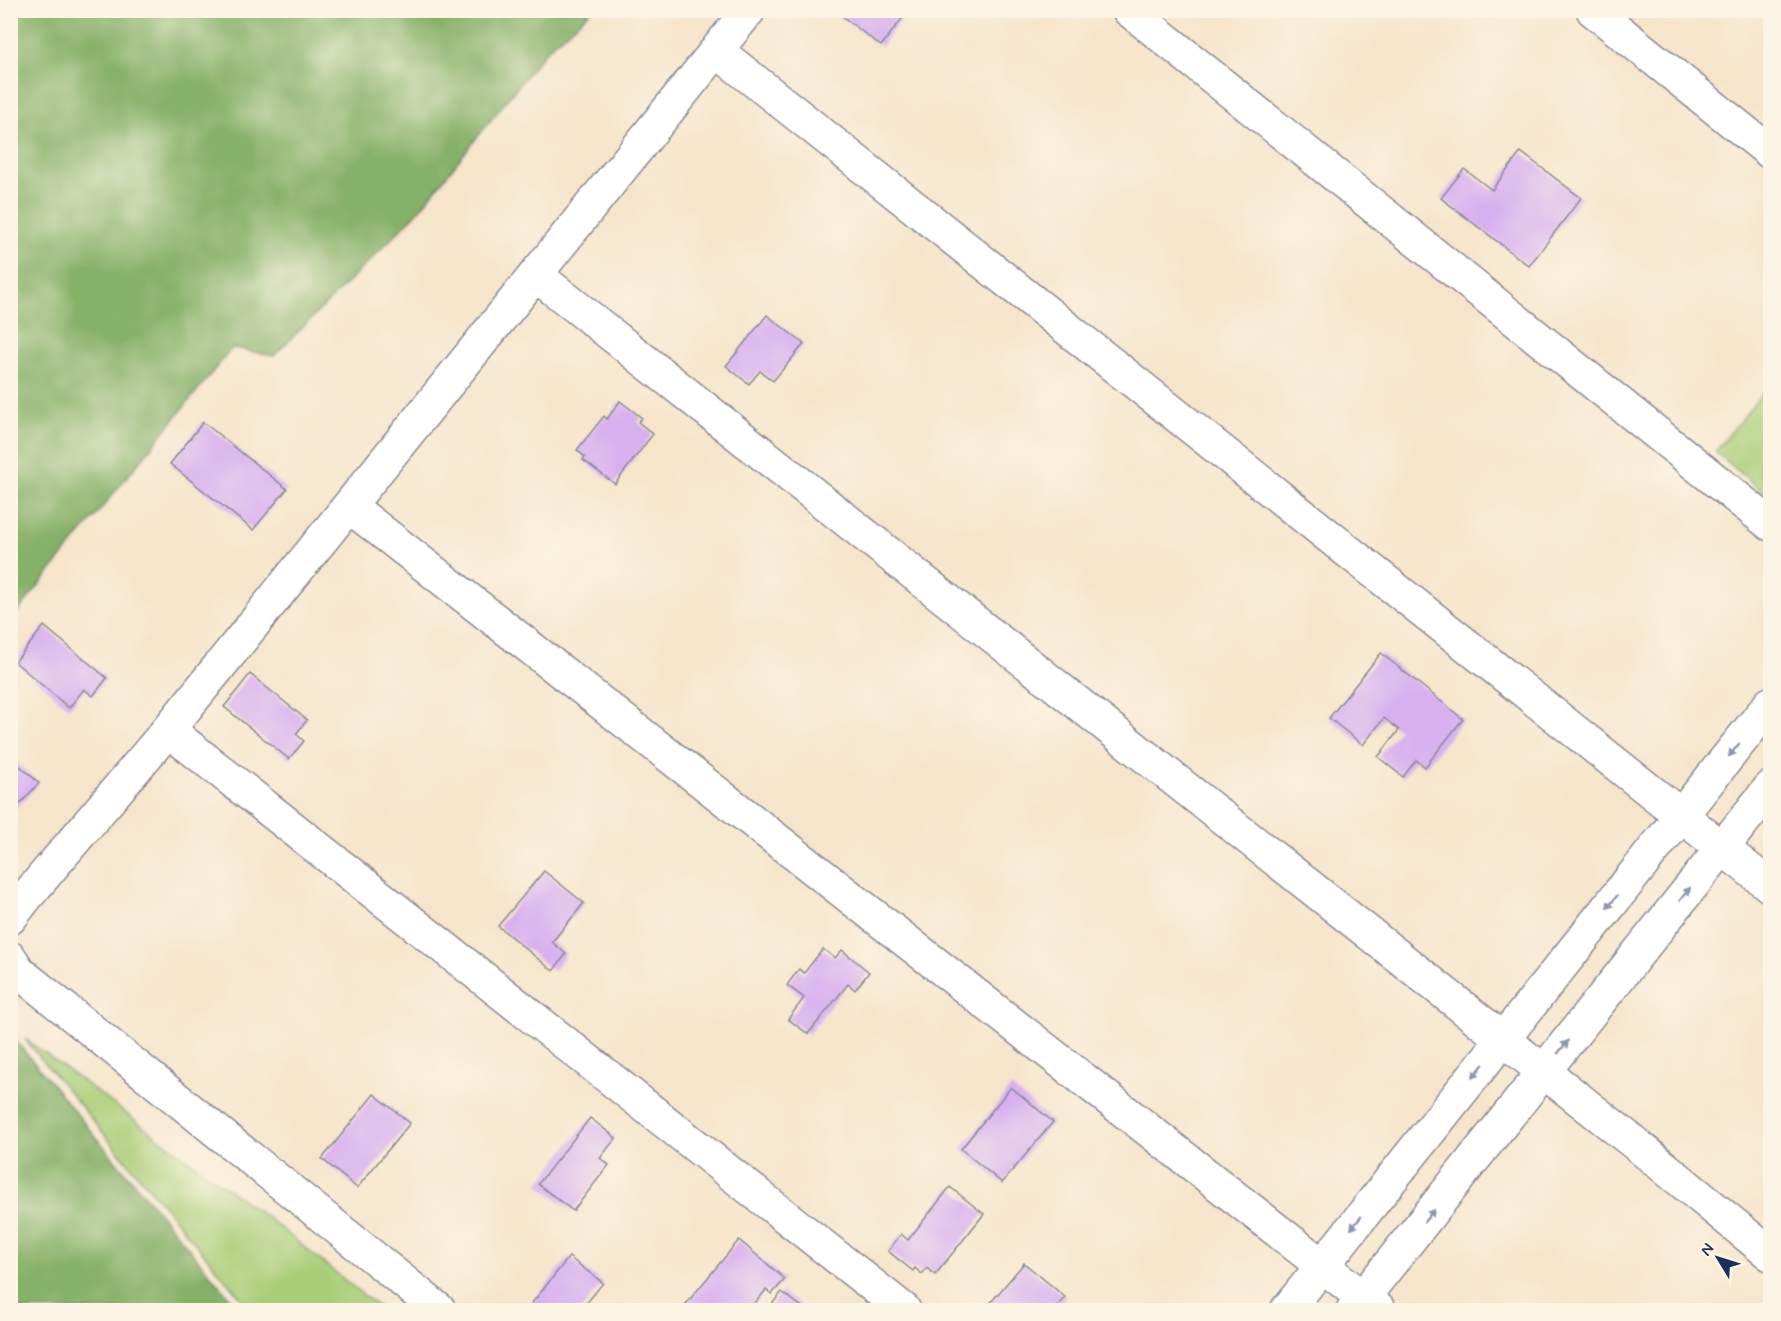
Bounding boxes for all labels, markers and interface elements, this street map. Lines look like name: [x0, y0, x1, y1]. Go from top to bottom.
one-way arrow: [1728, 742, 1741, 757]
one-way arrow: [1679, 887, 1691, 902]
one-way arrow: [1606, 894, 1619, 910]
one-way arrow: [1557, 1039, 1569, 1054]
one-way arrow: [1471, 1063, 1484, 1079]
one-way arrow: [1422, 1208, 1434, 1223]
one-way arrow: [1351, 1216, 1363, 1231]
north arrow: [1688, 1228, 1748, 1288]
text: N: [1696, 1239, 1719, 1260]

